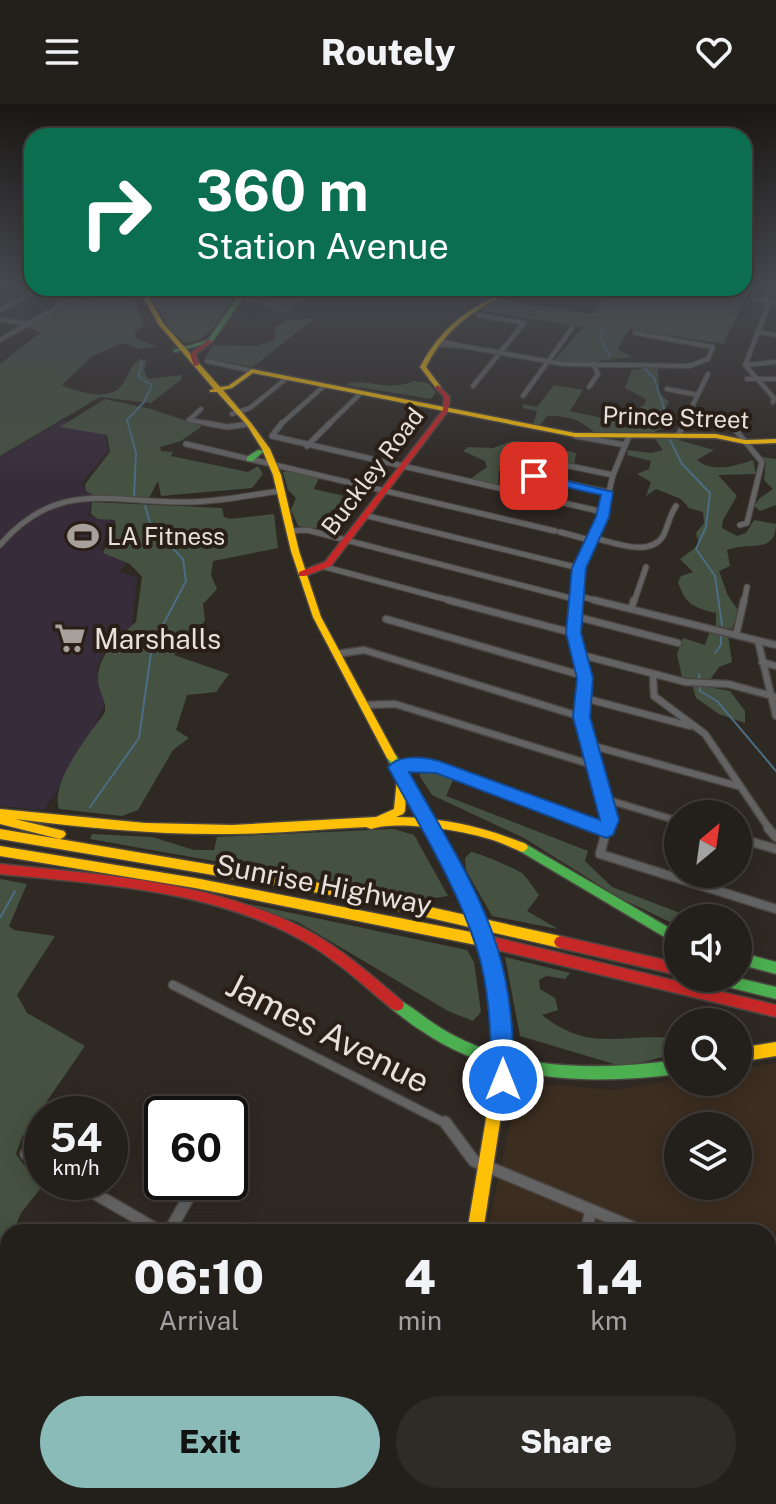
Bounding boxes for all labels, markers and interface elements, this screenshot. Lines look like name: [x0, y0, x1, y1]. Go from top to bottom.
icon: menu: [40, 30, 84, 74]
icon: heart: [692, 30, 736, 74]
text: Routely: [321, 31, 455, 73]
text: 360 m: [196, 158, 369, 224]
icon: right: [64, 160, 168, 264]
text: Station Avenue: [196, 225, 449, 267]
street label: Prince Street: [602, 400, 750, 434]
street label: Buckley Road: [315, 402, 429, 540]
pin: [500, 442, 568, 510]
icon: arrive: [512, 454, 556, 498]
sports icon: LA Fitness: [66, 519, 100, 553]
place label: LA Fitness: [107, 522, 225, 550]
supermarket icon: Marshalls: [53, 621, 87, 655]
place label: Marshalls: [94, 622, 221, 655]
north arrow: [664, 800, 752, 888]
map controls: [664, 800, 752, 1200]
street label: Sunrise Highway: [213, 847, 435, 921]
button: sound: [664, 904, 752, 992]
street label: James Avenue: [220, 965, 436, 1101]
button: search: [664, 1008, 752, 1096]
position arrow: [461, 1038, 545, 1122]
speed limit sign: 60: [144, 1096, 248, 1200]
button: layers: [664, 1112, 752, 1200]
text: 54: [49, 1114, 103, 1161]
text: km/h: [52, 1156, 100, 1180]
text: 06:10: [134, 1248, 264, 1305]
text: 4: [404, 1248, 436, 1305]
text: 1.4: [575, 1248, 642, 1305]
text: Arrival: [159, 1305, 239, 1336]
text: min: [398, 1305, 442, 1336]
text: km: [590, 1305, 627, 1336]
button: Exit: [40, 1396, 380, 1488]
button: Share: [396, 1396, 736, 1488]

